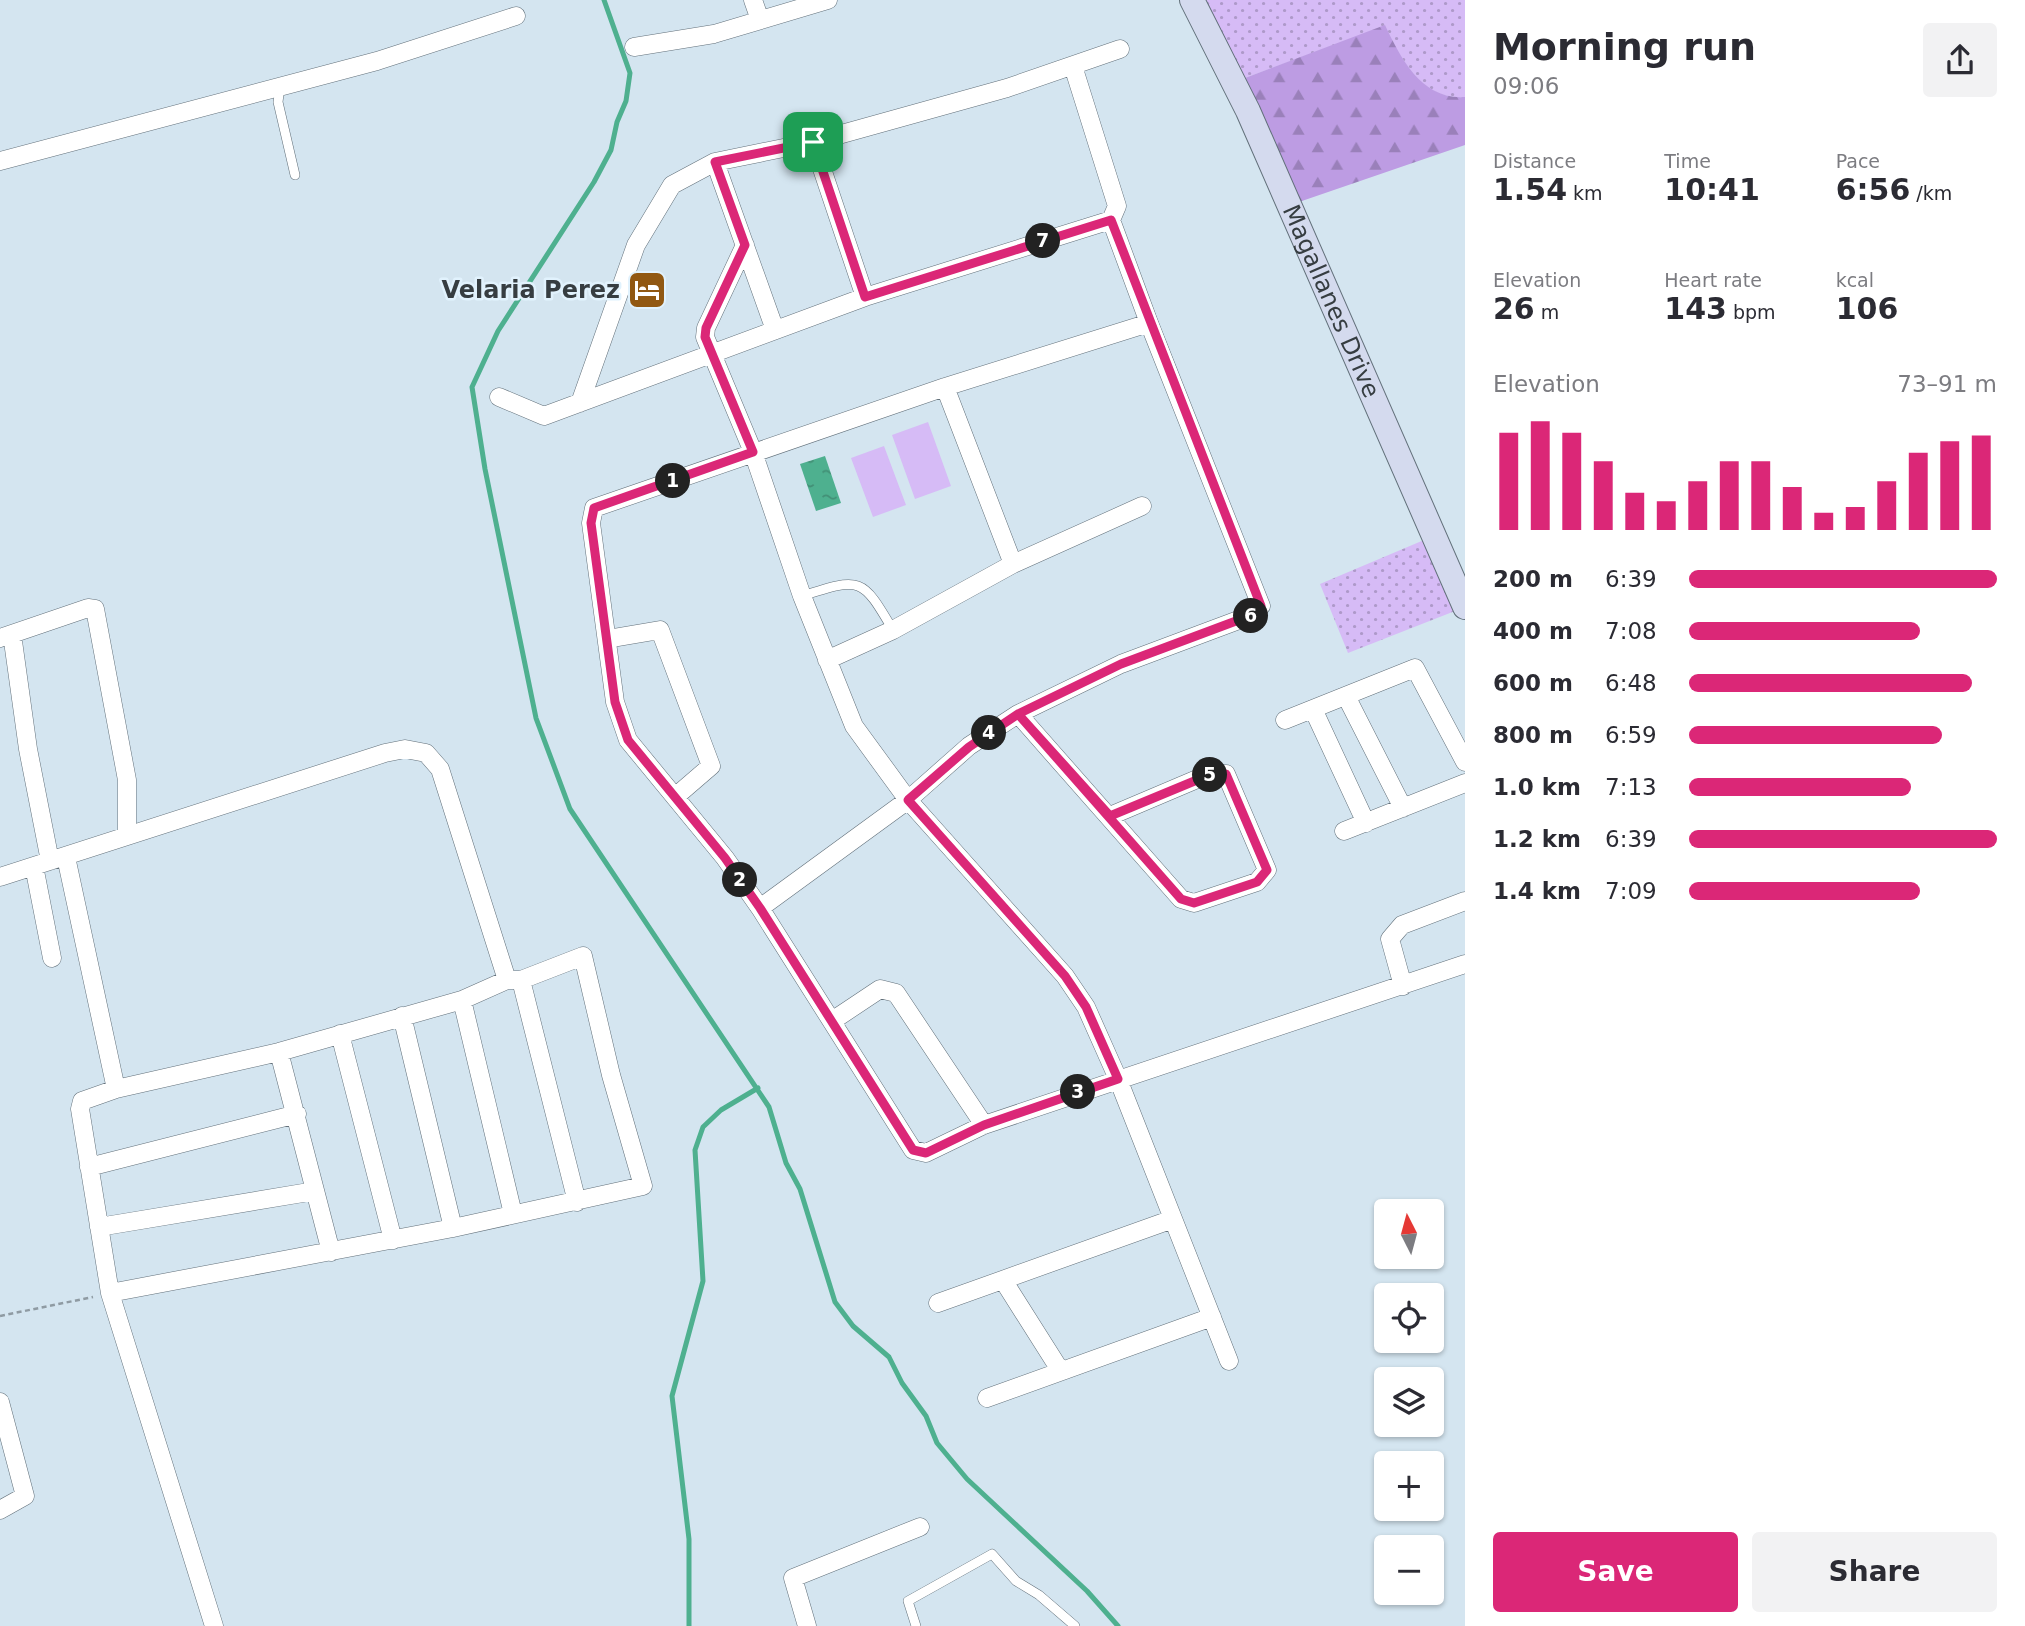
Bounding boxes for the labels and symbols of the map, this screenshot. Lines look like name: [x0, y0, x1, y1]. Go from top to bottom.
pin: [783, 112, 843, 172]
street label: Magallanes Drive: [1277, 201, 1386, 402]
pin: 7: [1026, 224, 1060, 258]
hotel icon: Velaria Perez: [626, 269, 668, 311]
place label: Velaria Perez: [441, 276, 620, 304]
pin: 1: [656, 463, 690, 498]
pin: 6: [1234, 598, 1268, 634]
pin: 4: [972, 716, 1006, 750]
pin: 5: [1192, 758, 1228, 792]
pin: 2: [722, 862, 758, 898]
pin: 3: [1060, 1074, 1096, 1110]
north arrow: [1374, 1199, 1444, 1269]

